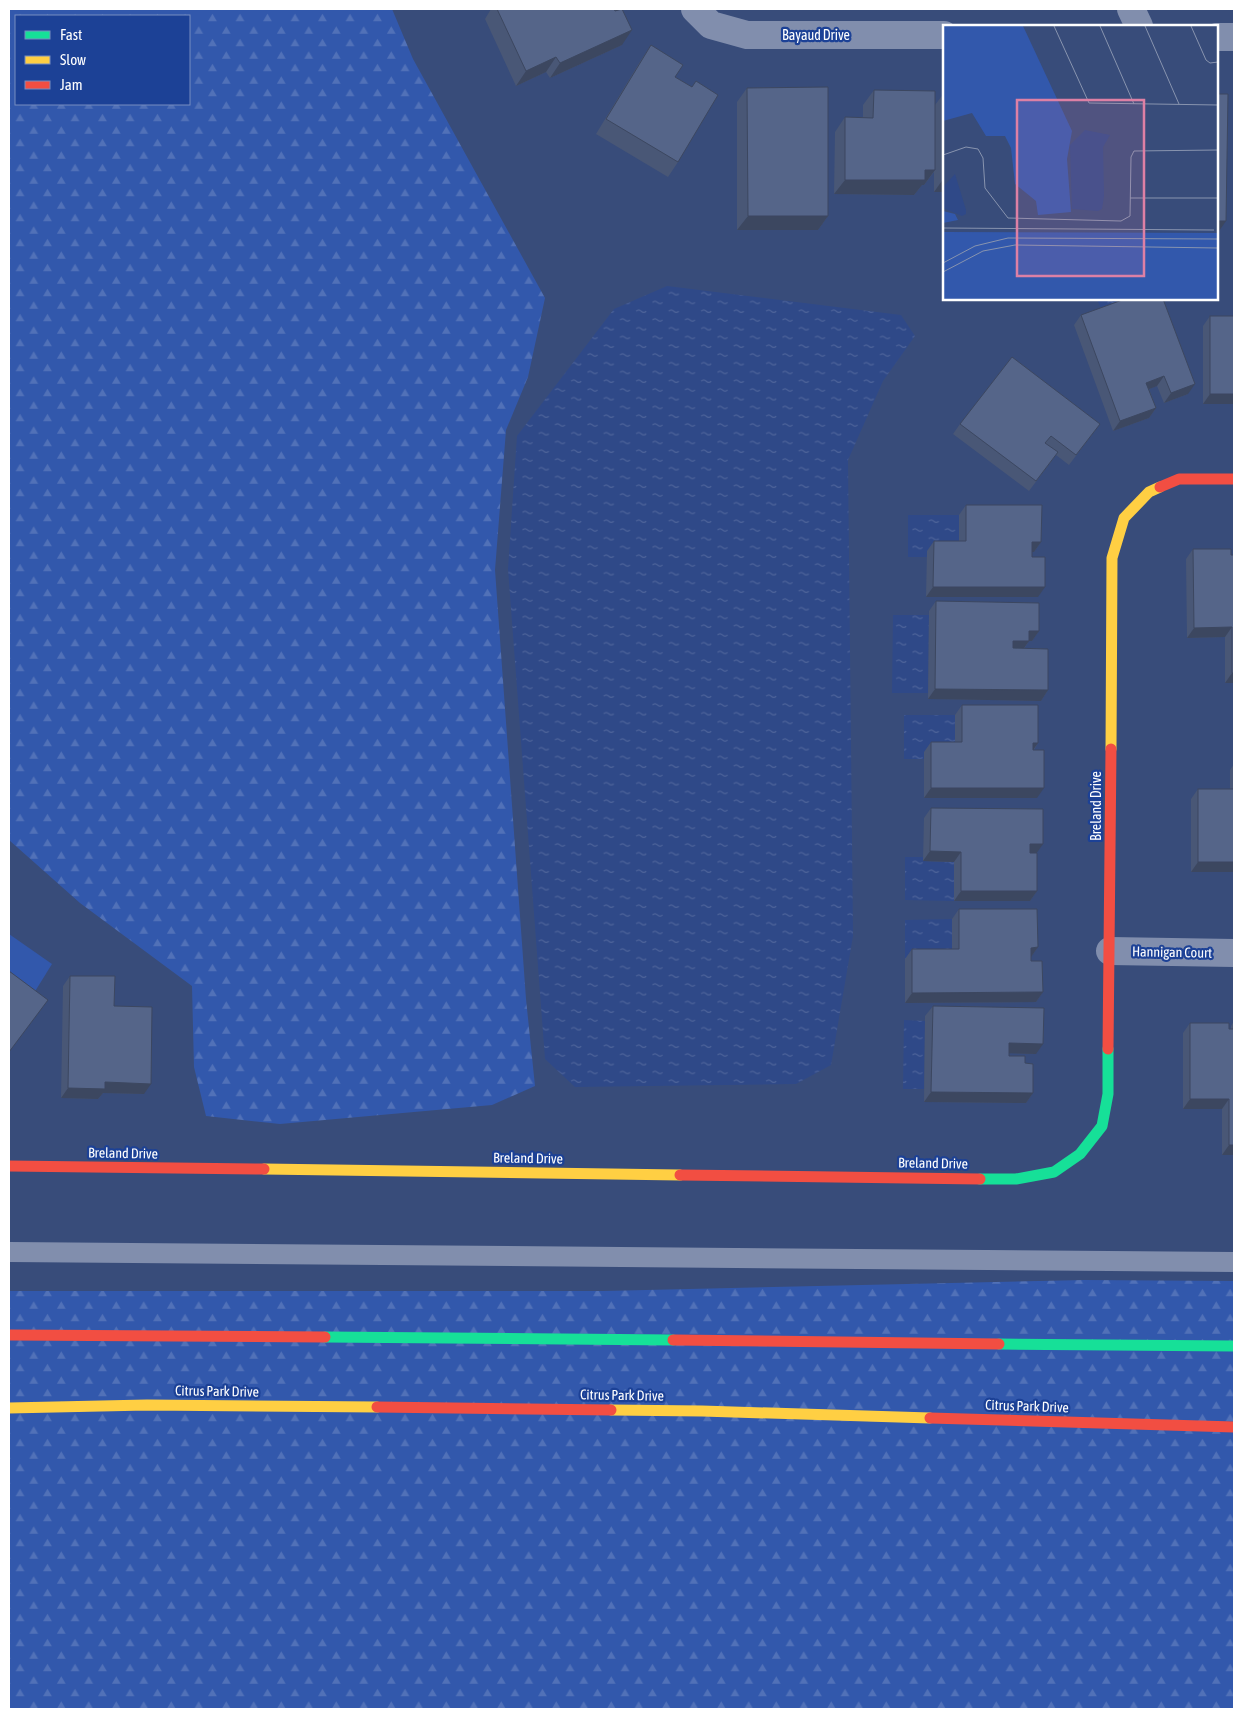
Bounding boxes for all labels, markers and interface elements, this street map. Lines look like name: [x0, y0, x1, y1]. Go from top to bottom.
legend: [15, 15, 190, 105]
inset map: [943, 25, 1218, 300]
text: Fast: [60, 26, 82, 43]
street label: Bayaud Drive: [782, 27, 850, 43]
text: Slow: [60, 51, 86, 68]
text: Jam: [60, 76, 83, 93]
street label: Breland Drive: [1088, 771, 1104, 841]
street label: Hannigan Court: [1132, 943, 1212, 961]
street label: Breland Drive: [88, 1144, 158, 1162]
street label: Breland Drive: [493, 1149, 563, 1167]
street label: Breland Drive: [898, 1154, 968, 1172]
street label: Citrus Park Drive: [175, 1382, 259, 1400]
street label: Citrus Park Drive: [580, 1386, 664, 1404]
street label: Citrus Park Drive: [985, 1397, 1069, 1415]

